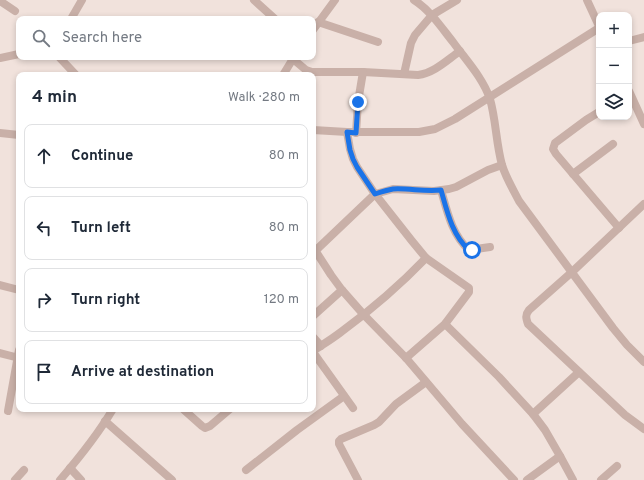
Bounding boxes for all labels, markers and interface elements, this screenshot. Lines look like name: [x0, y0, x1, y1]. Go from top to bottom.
map controls: [596, 12, 632, 120]
button: +: [596, 12, 632, 48]
search box: [16, 16, 316, 60]
icon: search: [30, 27, 52, 49]
text: Search here: [62, 29, 142, 48]
button: −: [596, 48, 632, 84]
button: layers: [596, 84, 632, 120]
text: 4 min: [32, 87, 77, 109]
text: Walk · 280 m: [228, 90, 300, 106]
route end: [349, 93, 367, 111]
icon: ahead: [33, 145, 55, 167]
text: Continue: [71, 147, 133, 166]
text: 80 m: [269, 148, 299, 164]
icon: left: [33, 217, 55, 239]
text: Turn left: [71, 219, 131, 238]
text: 80 m: [269, 220, 299, 236]
route start: [463, 241, 481, 259]
icon: right: [33, 289, 55, 311]
text: Turn right: [71, 291, 140, 310]
text: 120 m: [264, 292, 299, 308]
icon: arrive: [33, 361, 55, 383]
text: Arrive at destination: [71, 363, 214, 382]

